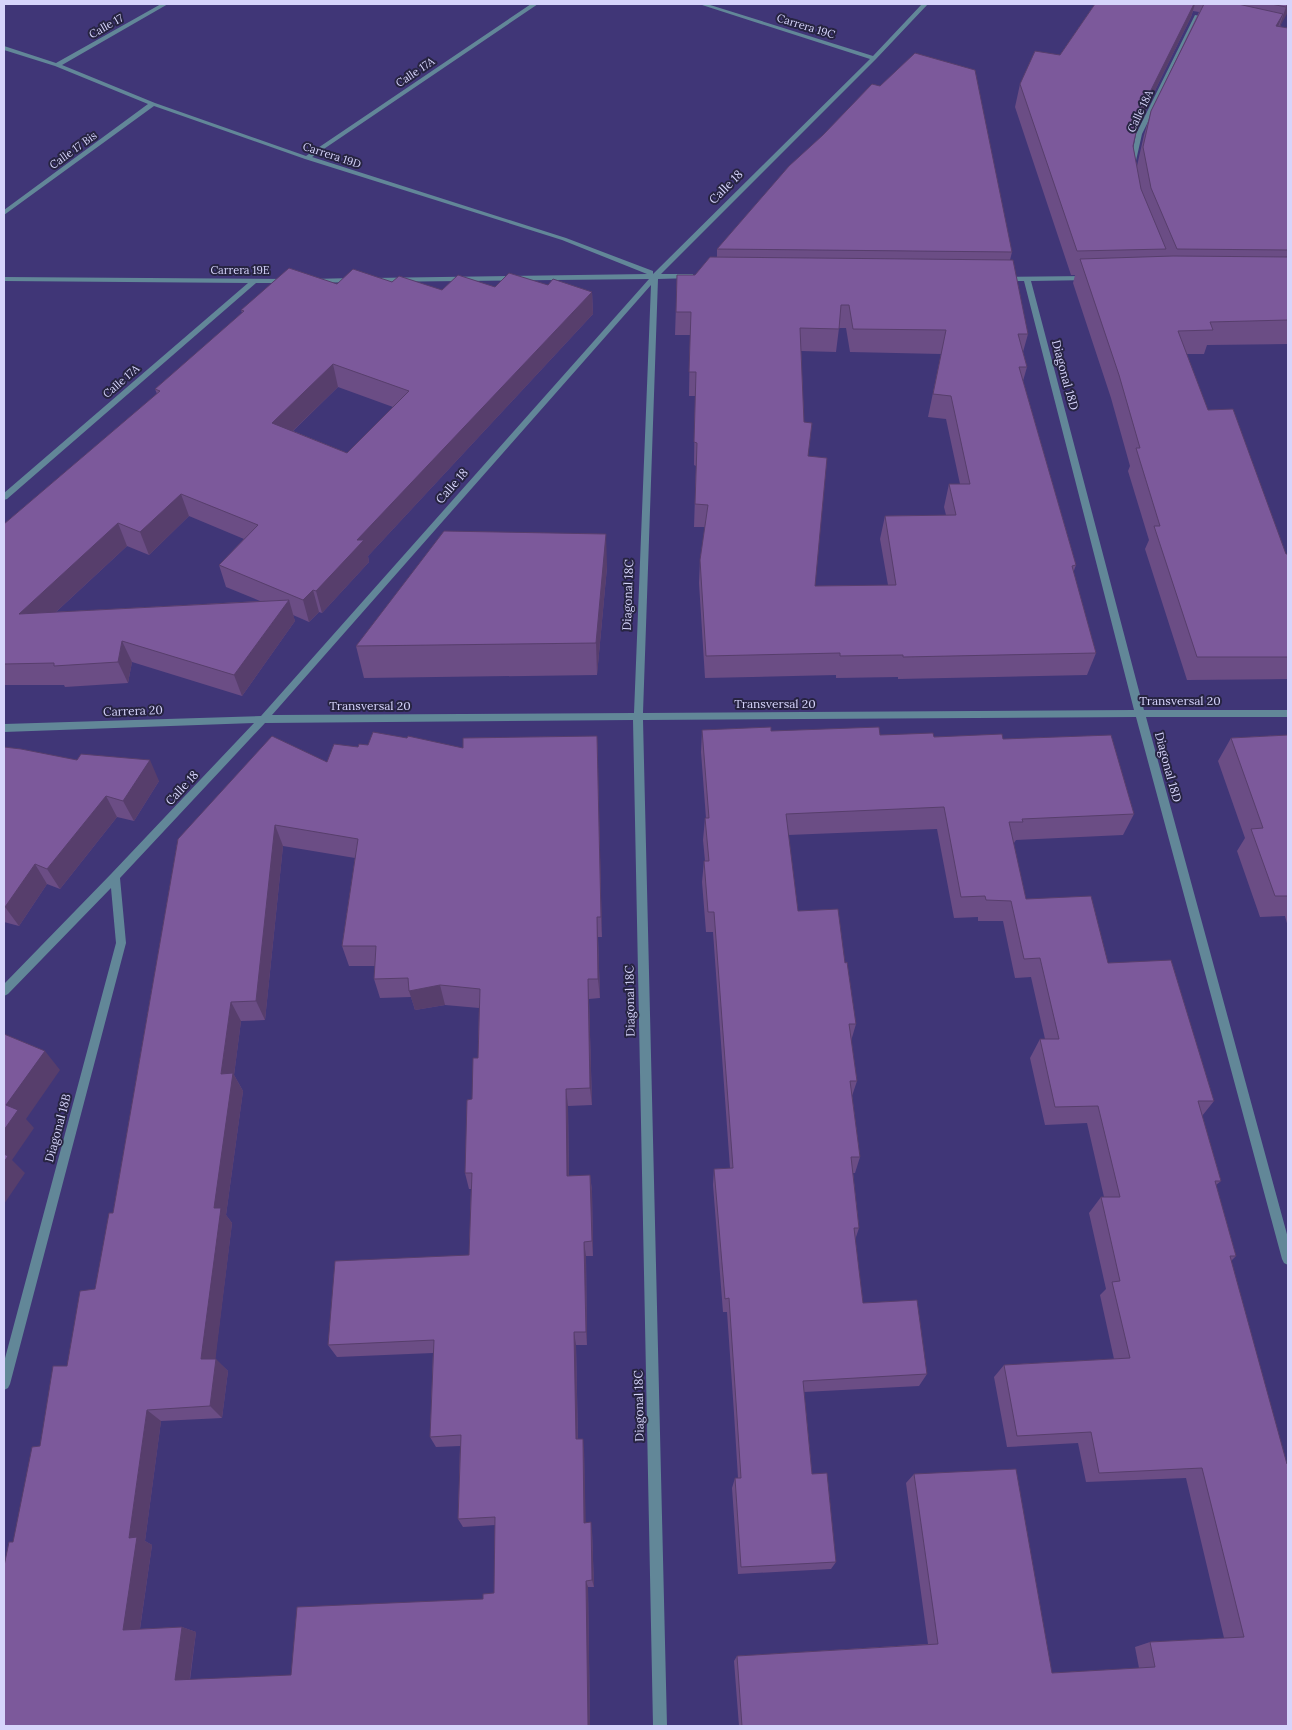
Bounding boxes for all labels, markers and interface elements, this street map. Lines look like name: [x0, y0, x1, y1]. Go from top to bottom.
street label: Calle 17: [86, 11, 126, 41]
street label: Carrera 19C: [775, 11, 837, 42]
street label: Calle 17A: [393, 53, 438, 90]
street label: Calle 18A: [1124, 87, 1156, 134]
street label: Calle 17 Bis: [47, 128, 99, 172]
street label: Carrera 19D: [301, 139, 363, 171]
street label: Calle 18: [706, 166, 746, 207]
street label: Carrera 19E: [210, 263, 270, 277]
street label: Diagonal 18D: [1049, 338, 1082, 412]
street label: Calle 17A: [100, 361, 143, 401]
street label: Calle 18: [432, 465, 471, 506]
street label: Diagonal 18C: [619, 558, 636, 631]
street label: Transversal 20: [1139, 693, 1221, 708]
street label: Transversal 20: [734, 696, 816, 711]
street label: Transversal 20: [329, 698, 411, 713]
street label: Carrera 20: [103, 702, 163, 719]
street label: Diagonal 18D: [1152, 730, 1185, 804]
street label: Calle 18: [162, 767, 202, 808]
street label: Diagonal 18C: [621, 965, 638, 1037]
street label: Diagonal 18B: [41, 1092, 74, 1164]
street label: Diagonal 18C: [630, 1370, 647, 1442]

